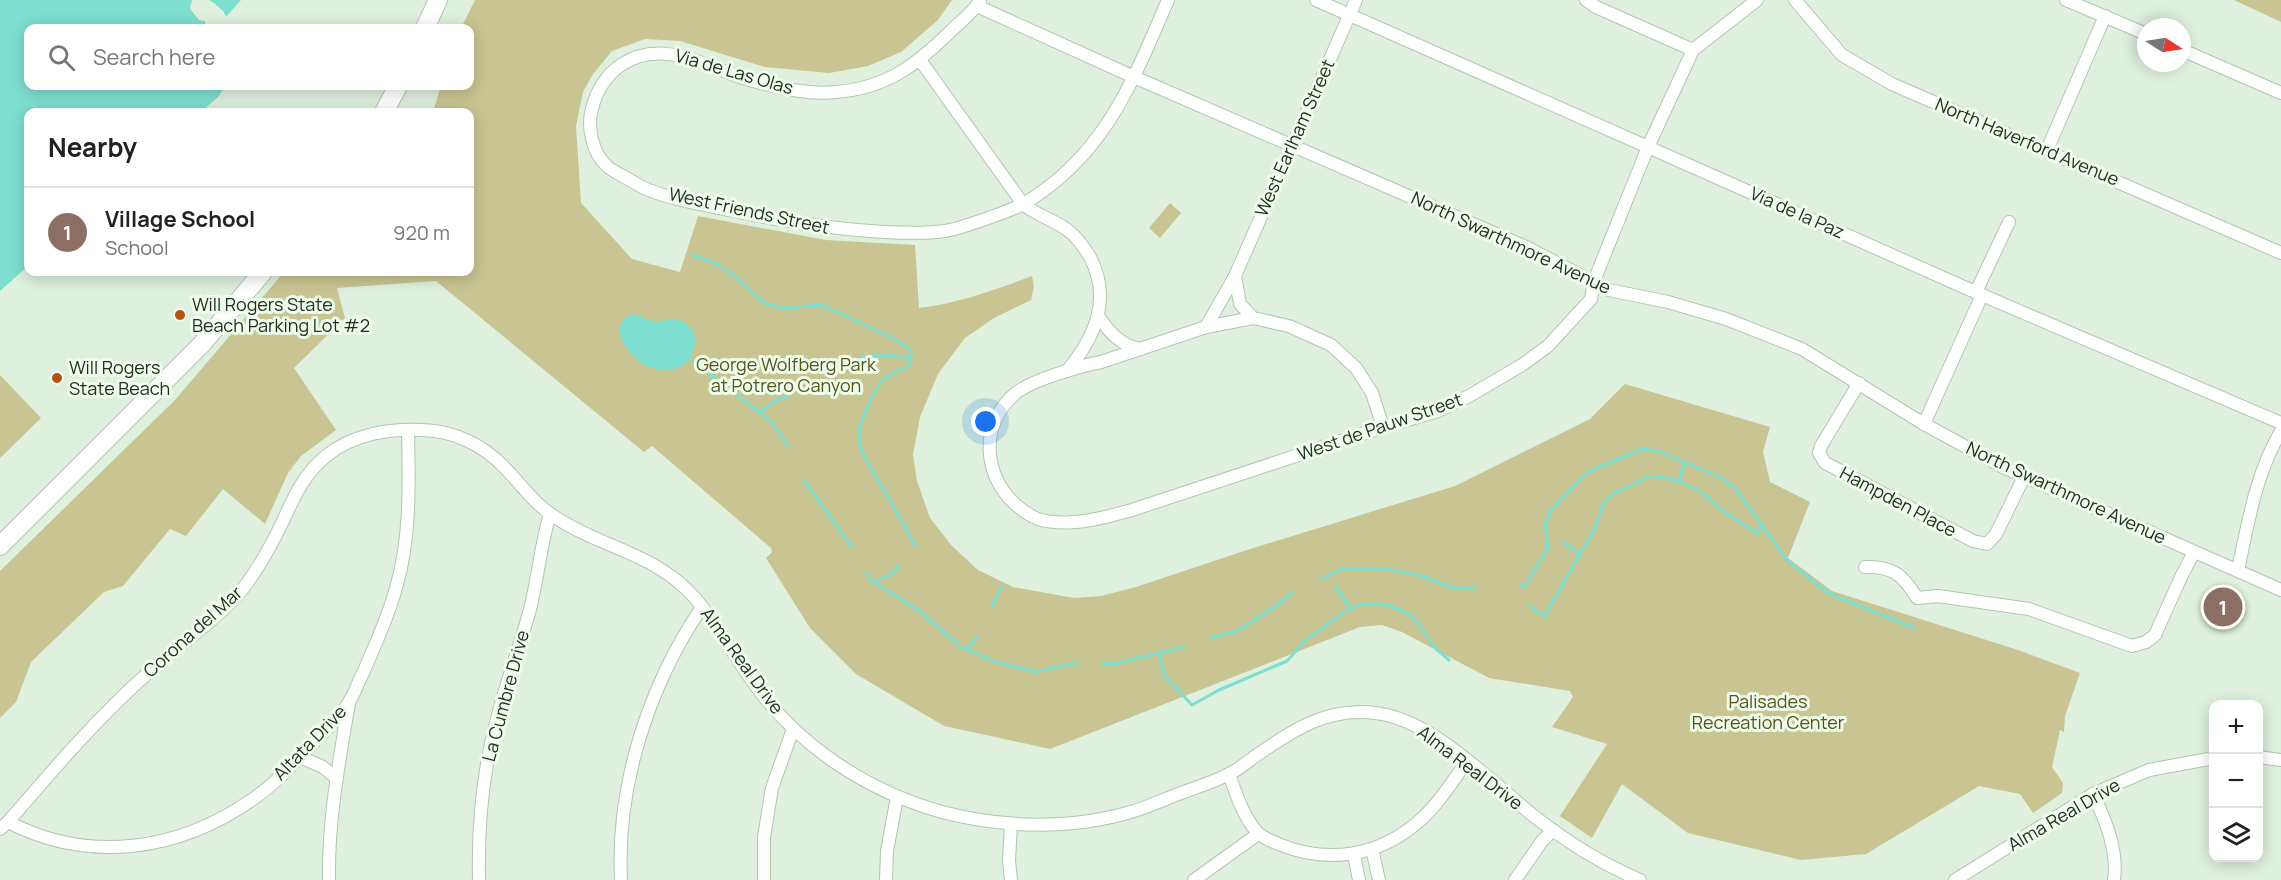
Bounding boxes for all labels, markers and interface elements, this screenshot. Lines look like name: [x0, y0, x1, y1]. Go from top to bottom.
north arrow: [2137, 18, 2191, 72]
search box: [24, 24, 474, 90]
icon: search: [45, 41, 78, 74]
text: Search here: [93, 42, 215, 72]
street label: Via de Las Olas: [672, 43, 796, 99]
street label: West Earlham Street: [1249, 55, 1340, 220]
street label: North Haverford Avenue: [1932, 91, 2123, 191]
text: Nearby: [48, 129, 137, 165]
street label: West Friends Street: [667, 181, 832, 239]
street label: Via de la Paz: [1746, 181, 1848, 244]
street label: North Swarthmore Avenue: [1408, 185, 1615, 299]
text: Village School: [105, 204, 255, 234]
text: 1: [63, 219, 72, 246]
text: 920 m: [393, 219, 450, 246]
text: School: [105, 234, 169, 261]
place label: Will Rogers State Beach Parking Lot #2: [192, 292, 370, 337]
marker: Will Rogers State Beach Parking Lot #2: [173, 308, 187, 322]
park label: George Wolfberg Park at Potrero Canyon: [696, 352, 877, 397]
place label: Will Rogers State Beach: [69, 355, 170, 400]
marker: Will Rogers State Beach: [50, 371, 64, 385]
street label: West de Pauw Street: [1294, 387, 1465, 466]
your location: [971, 407, 1000, 436]
street label: North Swarthmore Avenue: [1963, 435, 2170, 549]
street label: Hampden Place: [1836, 460, 1961, 542]
street label: Corona del Mar: [138, 580, 247, 682]
pin: 1: [2204, 584, 2242, 630]
street label: Alma Real Drive: [696, 602, 790, 718]
street label: La Cumbre Drive: [476, 628, 534, 764]
park label: Palisades Recreation Center: [1692, 689, 1845, 734]
street label: Altata Drive: [267, 700, 351, 785]
map controls: [2209, 700, 2263, 862]
button: +: [2209, 700, 2263, 754]
street label: Alma Real Drive: [1413, 720, 1528, 815]
button: −: [2209, 754, 2263, 808]
street label: Alma Real Drive: [2003, 772, 2124, 856]
button: layers: [2209, 808, 2263, 862]

